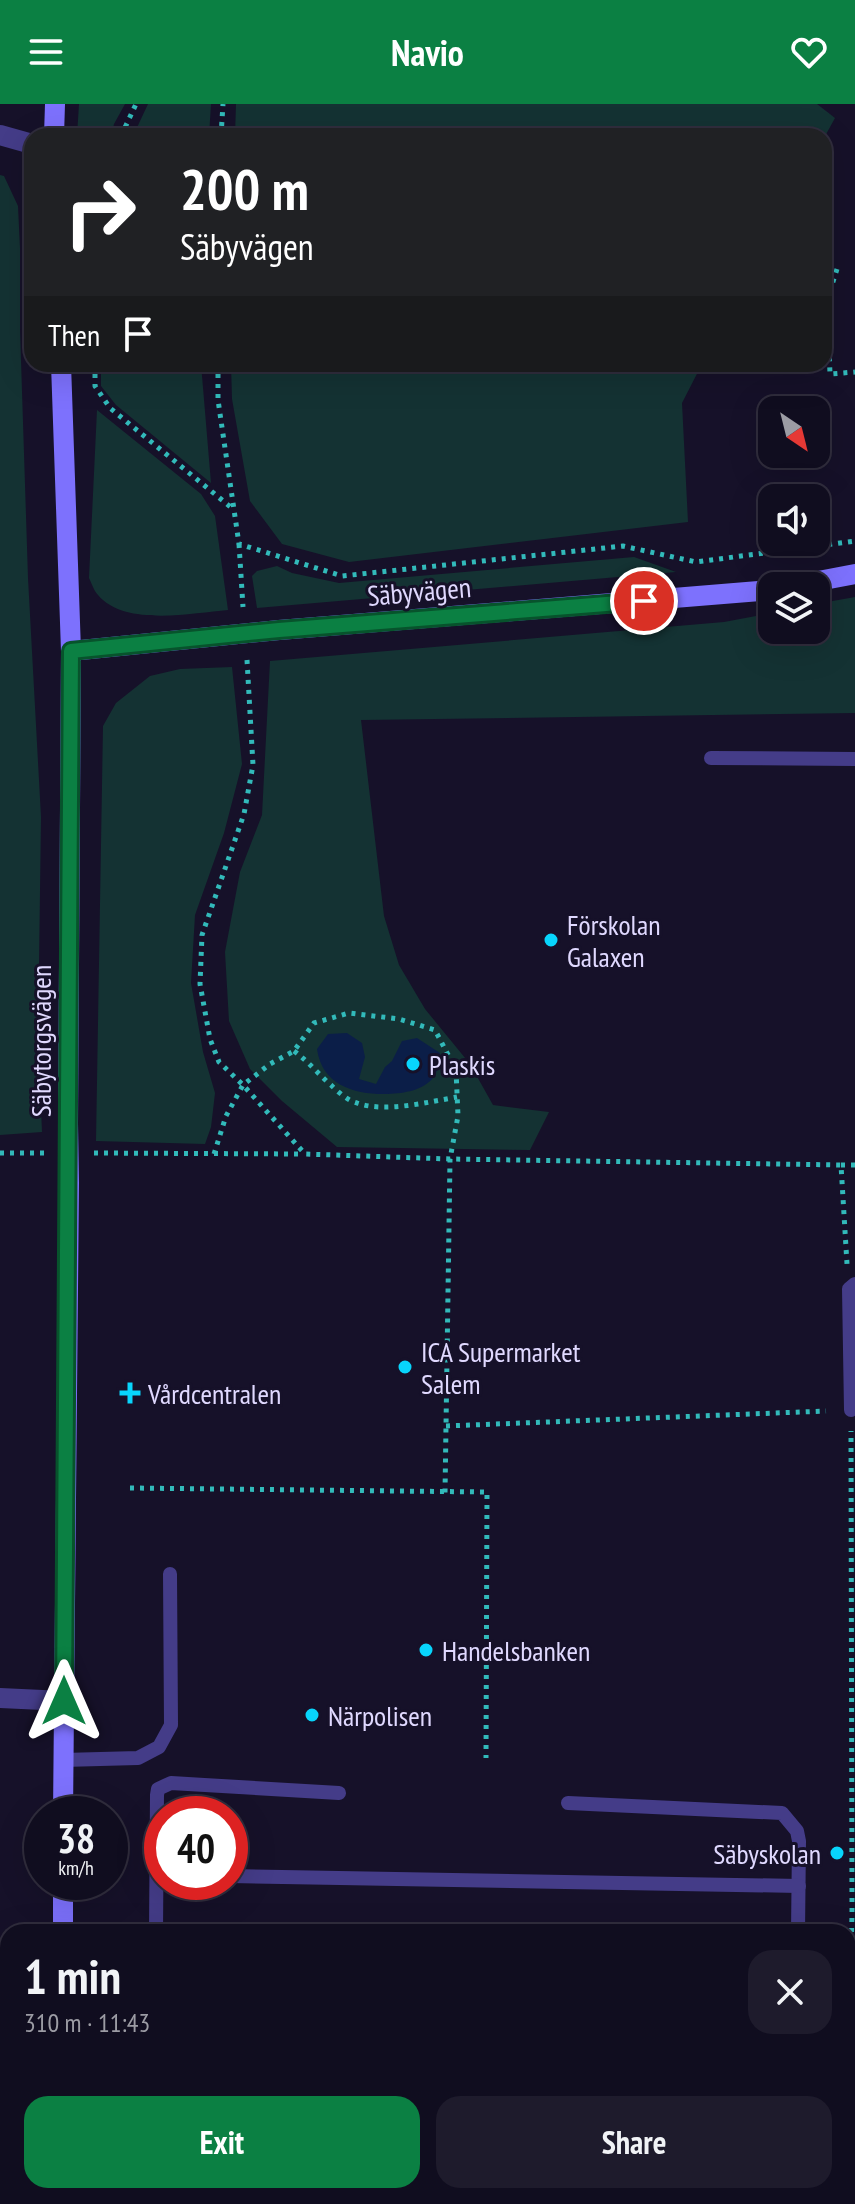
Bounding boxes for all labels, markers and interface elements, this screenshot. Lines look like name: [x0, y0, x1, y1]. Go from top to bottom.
text: Navio: [391, 29, 464, 76]
icon: menu: [24, 30, 68, 74]
icon: heart: [787, 30, 831, 74]
text: 200 m: [180, 153, 309, 225]
icon: right: [48, 160, 152, 264]
text: Säbyvägen: [180, 223, 314, 270]
icon: arrive: [116, 312, 160, 356]
text: Then: [48, 315, 100, 354]
north arrow: [758, 396, 830, 468]
map controls: [758, 396, 830, 644]
button: sound: [758, 484, 830, 556]
pin: [610, 567, 678, 635]
street label: Säbyvägen: [366, 568, 472, 614]
button: layers: [758, 572, 830, 644]
icon: arrive: [622, 579, 666, 623]
place label: Förskolan Galaxen: [567, 906, 661, 975]
marker: Förskolan Galaxen: [542, 931, 560, 949]
street label: Säbytorgsvägen: [22, 965, 59, 1117]
place label: Plaskis: [429, 1046, 495, 1083]
marker: Plaskis: [404, 1055, 422, 1073]
place label: ICA Supermarket Salem: [421, 1333, 581, 1402]
marker: ICA Supermarket Salem: [396, 1358, 414, 1376]
place label: Vårdcentralen: [147, 1375, 281, 1412]
marker: Vårdcentralen: [119, 1382, 141, 1404]
place label: Handelsbanken: [442, 1632, 590, 1669]
marker: Handelsbanken: [417, 1641, 435, 1659]
position arrow: [22, 1659, 106, 1743]
place label: Närpolisen: [328, 1697, 432, 1734]
marker: Närpolisen: [303, 1706, 321, 1724]
speed limit sign: 40: [144, 1796, 248, 1900]
text: 38: [57, 1812, 95, 1864]
place label: Säbyskolan: [713, 1835, 821, 1872]
marker: Säbyskolan: [828, 1844, 846, 1862]
text: km/h: [58, 1855, 94, 1881]
text: 1 min: [24, 1945, 121, 2007]
button: close: [748, 1950, 832, 2034]
text: 310 m · 11:43: [24, 2006, 150, 2039]
button: Exit: [24, 2096, 420, 2188]
button: Share: [436, 2096, 832, 2188]

